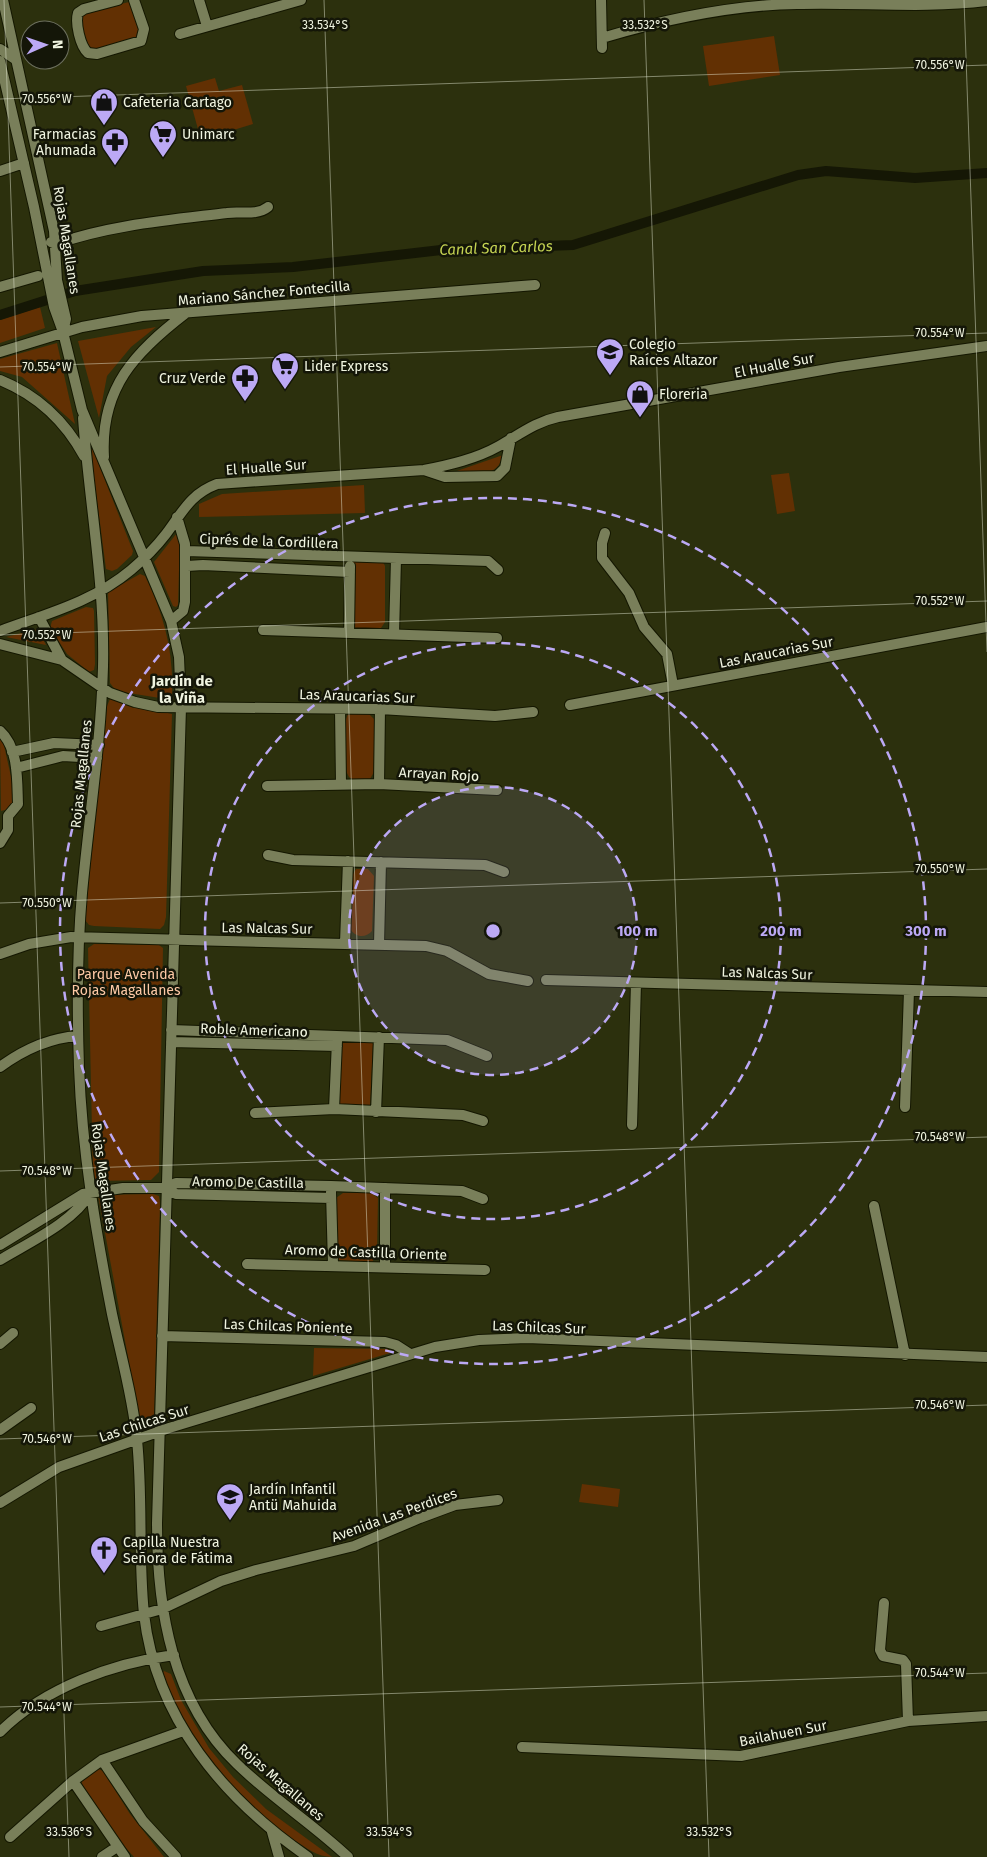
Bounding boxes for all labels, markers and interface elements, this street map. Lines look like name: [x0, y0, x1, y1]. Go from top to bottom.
text: 33.534°S: [302, 18, 348, 32]
text: 33.532°S: [622, 18, 668, 32]
north arrow: [20, 20, 70, 70]
text: N: [49, 40, 66, 50]
text: 70.556°W: [915, 58, 965, 72]
shop icon: Cafeteria Cartago: [89, 87, 119, 126]
text: 70.556°W: [22, 92, 72, 106]
place label: Cafeteria Cartago: [123, 94, 232, 111]
supermarket icon: Unimarc: [148, 119, 178, 158]
place label: Farmacias Ahumada: [33, 126, 96, 159]
place label: Unimarc: [182, 126, 235, 143]
pharmacy icon: Farmacias Ahumada: [100, 127, 130, 166]
street label: Rojas Magallanes: [50, 185, 84, 296]
water label: Canal San Carlos: [439, 237, 553, 259]
street label: Mariano Sánchez Fontecilla: [177, 277, 351, 310]
text: 70.554°W: [915, 326, 965, 340]
place label: Colegio Raíces Altazor: [629, 336, 718, 369]
school or university icon: Colegio Raíces Altazor: [595, 337, 625, 376]
street label: El Hualle Sur: [733, 349, 816, 382]
supermarket icon: Lider Express: [270, 351, 300, 390]
place label: Lider Express: [304, 358, 389, 375]
text: 70.554°W: [22, 360, 72, 374]
pharmacy icon: Cruz Verde: [230, 363, 260, 402]
place label: Cruz Verde: [159, 370, 226, 387]
shop icon: Floreria: [625, 379, 655, 418]
place label: Floreria: [659, 386, 708, 403]
street label: El Hualle Sur: [225, 456, 308, 479]
street label: Ciprés de la Cordillera: [199, 531, 339, 552]
text: 70.552°W: [916, 594, 964, 608]
text: 70.552°W: [23, 628, 71, 642]
street label: Las Araucarias Sur: [718, 633, 835, 672]
district label: Jardín de la Viña: [150, 672, 213, 707]
street label: Las Araucarias Sur: [299, 686, 416, 707]
street label: Rojas Magallanes: [67, 718, 96, 829]
street label: Arrayan Rojo: [398, 764, 480, 785]
text: 70.550°W: [915, 862, 965, 876]
text: 70.550°W: [22, 896, 72, 910]
street label: Las Nalcas Sur: [221, 919, 313, 938]
centre of rings: [484, 922, 502, 940]
text: 100 m: [617, 922, 657, 940]
text: 200 m: [760, 922, 802, 940]
text: 300 m: [904, 922, 947, 940]
street label: Las Nalcas Sur: [721, 963, 813, 984]
park label: Parque Avenida Rojas Magallanes: [71, 966, 181, 999]
street label: Roble Americano: [200, 1020, 308, 1041]
street label: Rojas Magallanes: [87, 1122, 120, 1233]
text: 70.548°W: [915, 1130, 965, 1144]
text: 70.548°W: [22, 1164, 72, 1178]
street label: Aromo De Castilla: [192, 1173, 304, 1192]
street label: Aromo de Castilla Oriente: [285, 1241, 447, 1264]
street label: Las Chilcas Poniente: [223, 1316, 353, 1337]
street label: Las Chilcas Sur: [492, 1317, 587, 1338]
text: 70.546°W: [915, 1398, 965, 1412]
street label: Las Chilcas Sur: [97, 1401, 192, 1446]
text: 70.546°W: [22, 1432, 72, 1446]
place label: Jardín Infantil Antü Mahuida: [249, 1481, 337, 1514]
school or university icon: Jardín Infantil Antü Mahuida: [215, 1482, 245, 1521]
street label: Avenida Las Perdices: [329, 1485, 460, 1546]
place label: Capilla Nuestra Señora de Fátima: [123, 1534, 233, 1567]
church icon: Capilla Nuestra Señora de Fátima: [89, 1535, 119, 1574]
text: 70.544°W: [915, 1666, 965, 1680]
text: 70.544°W: [22, 1700, 72, 1714]
street label: Bailahuen Sur: [738, 1717, 829, 1750]
street label: Rojas Magallanes: [234, 1740, 328, 1825]
text: 33.536°S: [46, 1825, 92, 1839]
text: 33.534°S: [366, 1825, 412, 1839]
text: 33.532°S: [686, 1825, 732, 1839]

